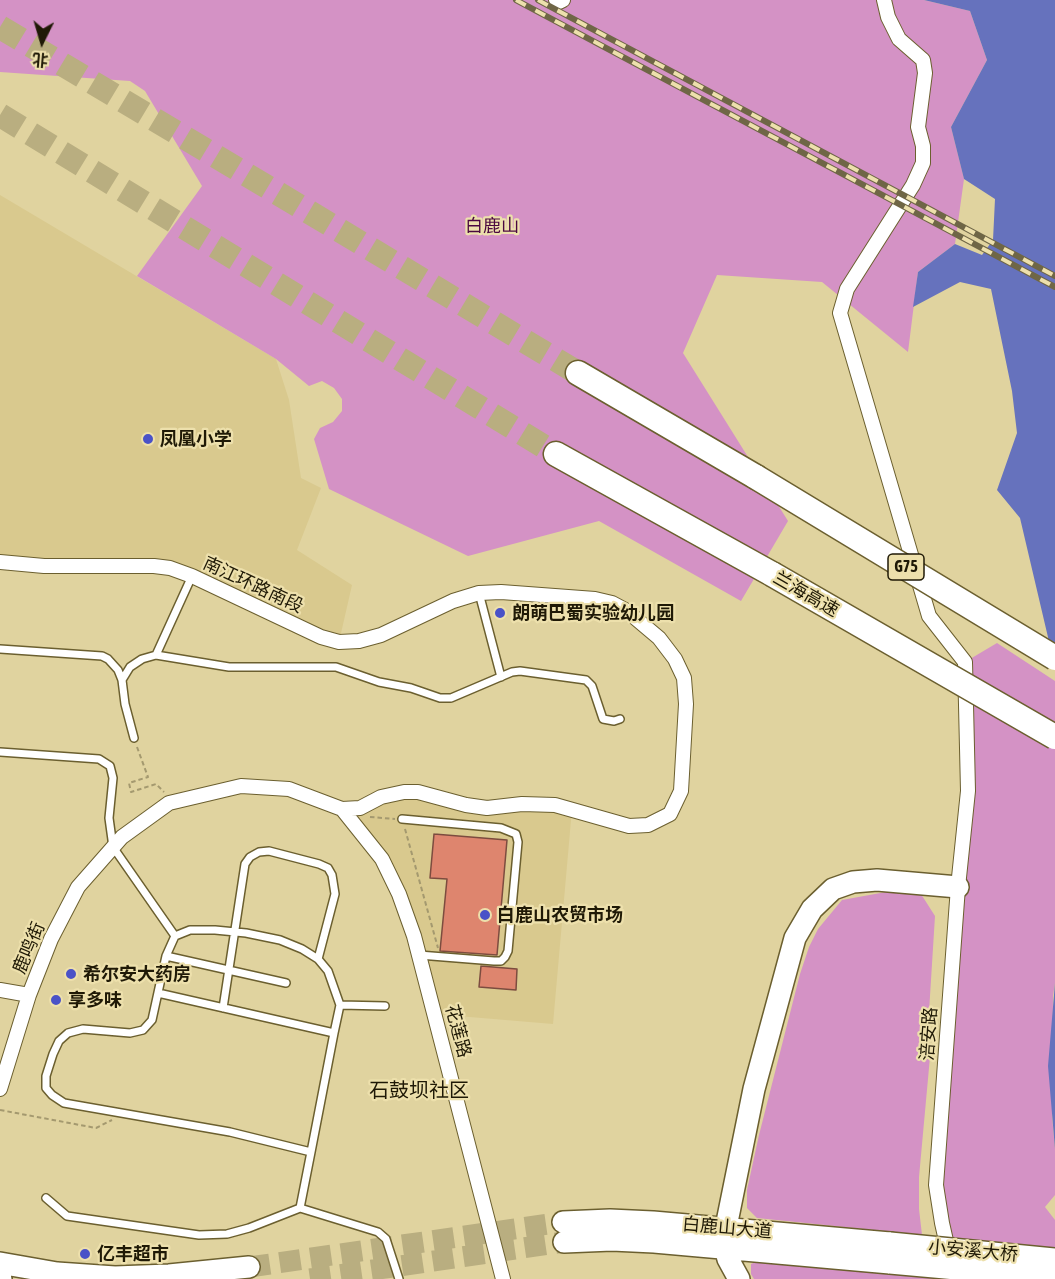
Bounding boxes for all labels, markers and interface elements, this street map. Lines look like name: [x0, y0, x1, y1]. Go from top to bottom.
north arrow: [12, 12, 72, 72]
text: 北: [32, 50, 49, 70]
park label: 白鹿山: [465, 215, 519, 237]
place label: 凤凰小学: [160, 428, 232, 450]
marker: 凤凰小学: [141, 432, 155, 446]
street label: 南江环路南段: [199, 552, 307, 618]
road number: G75: [888, 554, 924, 580]
street label: 兰海高速: [769, 567, 843, 621]
place label: 朗萌巴蜀实验幼儿园: [512, 602, 674, 624]
marker: 朗萌巴蜀实验幼儿园: [493, 606, 507, 620]
place label: 白鹿山农贸市场: [497, 904, 623, 926]
marker: 白鹿山农贸市场: [478, 908, 492, 922]
street label: 鹿鸣街: [9, 919, 49, 977]
place label: 希尔安大药房: [83, 963, 191, 985]
marker: 希尔安大药房: [64, 967, 78, 981]
place label: 享多味: [68, 989, 122, 1011]
marker: 享多味: [49, 993, 63, 1007]
street label: 花莲路: [441, 1002, 475, 1060]
street label: 涪安路: [916, 1006, 942, 1062]
district label: 石鼓坝社区: [369, 1079, 469, 1103]
street label: 白鹿山大道: [681, 1213, 773, 1243]
street label: 小安溪大桥: [927, 1236, 1019, 1266]
place label: 亿丰超市: [97, 1243, 169, 1265]
marker: 亿丰超市: [78, 1247, 92, 1261]

